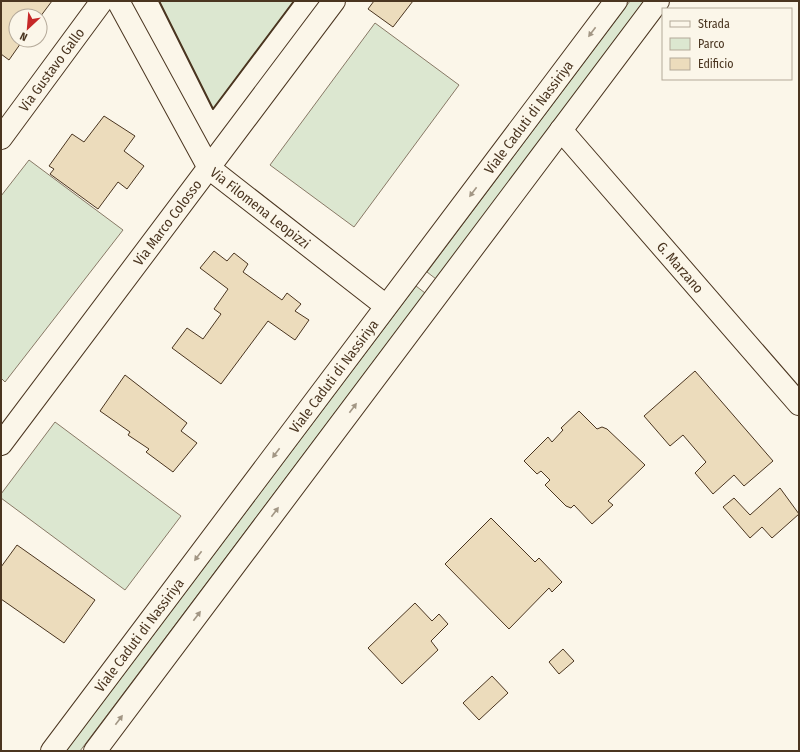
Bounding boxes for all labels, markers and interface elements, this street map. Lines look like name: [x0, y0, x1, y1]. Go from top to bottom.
north arrow: [8, 8, 48, 48]
legend: [662, 8, 792, 80]
text: Strada: [698, 17, 730, 31]
street label: Via Gustavo Gallo: [15, 25, 88, 115]
one-way arrow: [588, 27, 597, 38]
text: N: [18, 29, 30, 44]
text: Parco: [698, 37, 725, 51]
street label: Viale Caduti di Nassiriya: [481, 57, 577, 178]
text: Edificio: [698, 57, 734, 71]
street label: Via Filomena Leopizzi: [206, 164, 313, 252]
street label: Via Marco Colosso: [130, 177, 206, 269]
one-way arrow: [468, 187, 477, 198]
street label: G. Marzano: [653, 238, 707, 297]
street label: Viale Caduti di Nassiriya: [286, 316, 383, 437]
one-way arrow: [349, 402, 357, 413]
one-way arrow: [272, 447, 280, 458]
one-way arrow: [271, 506, 279, 517]
one-way arrow: [194, 551, 202, 562]
street label: Viale Caduti di Nassiriya: [91, 575, 188, 696]
one-way arrow: [192, 610, 201, 621]
one-way arrow: [114, 714, 123, 725]

